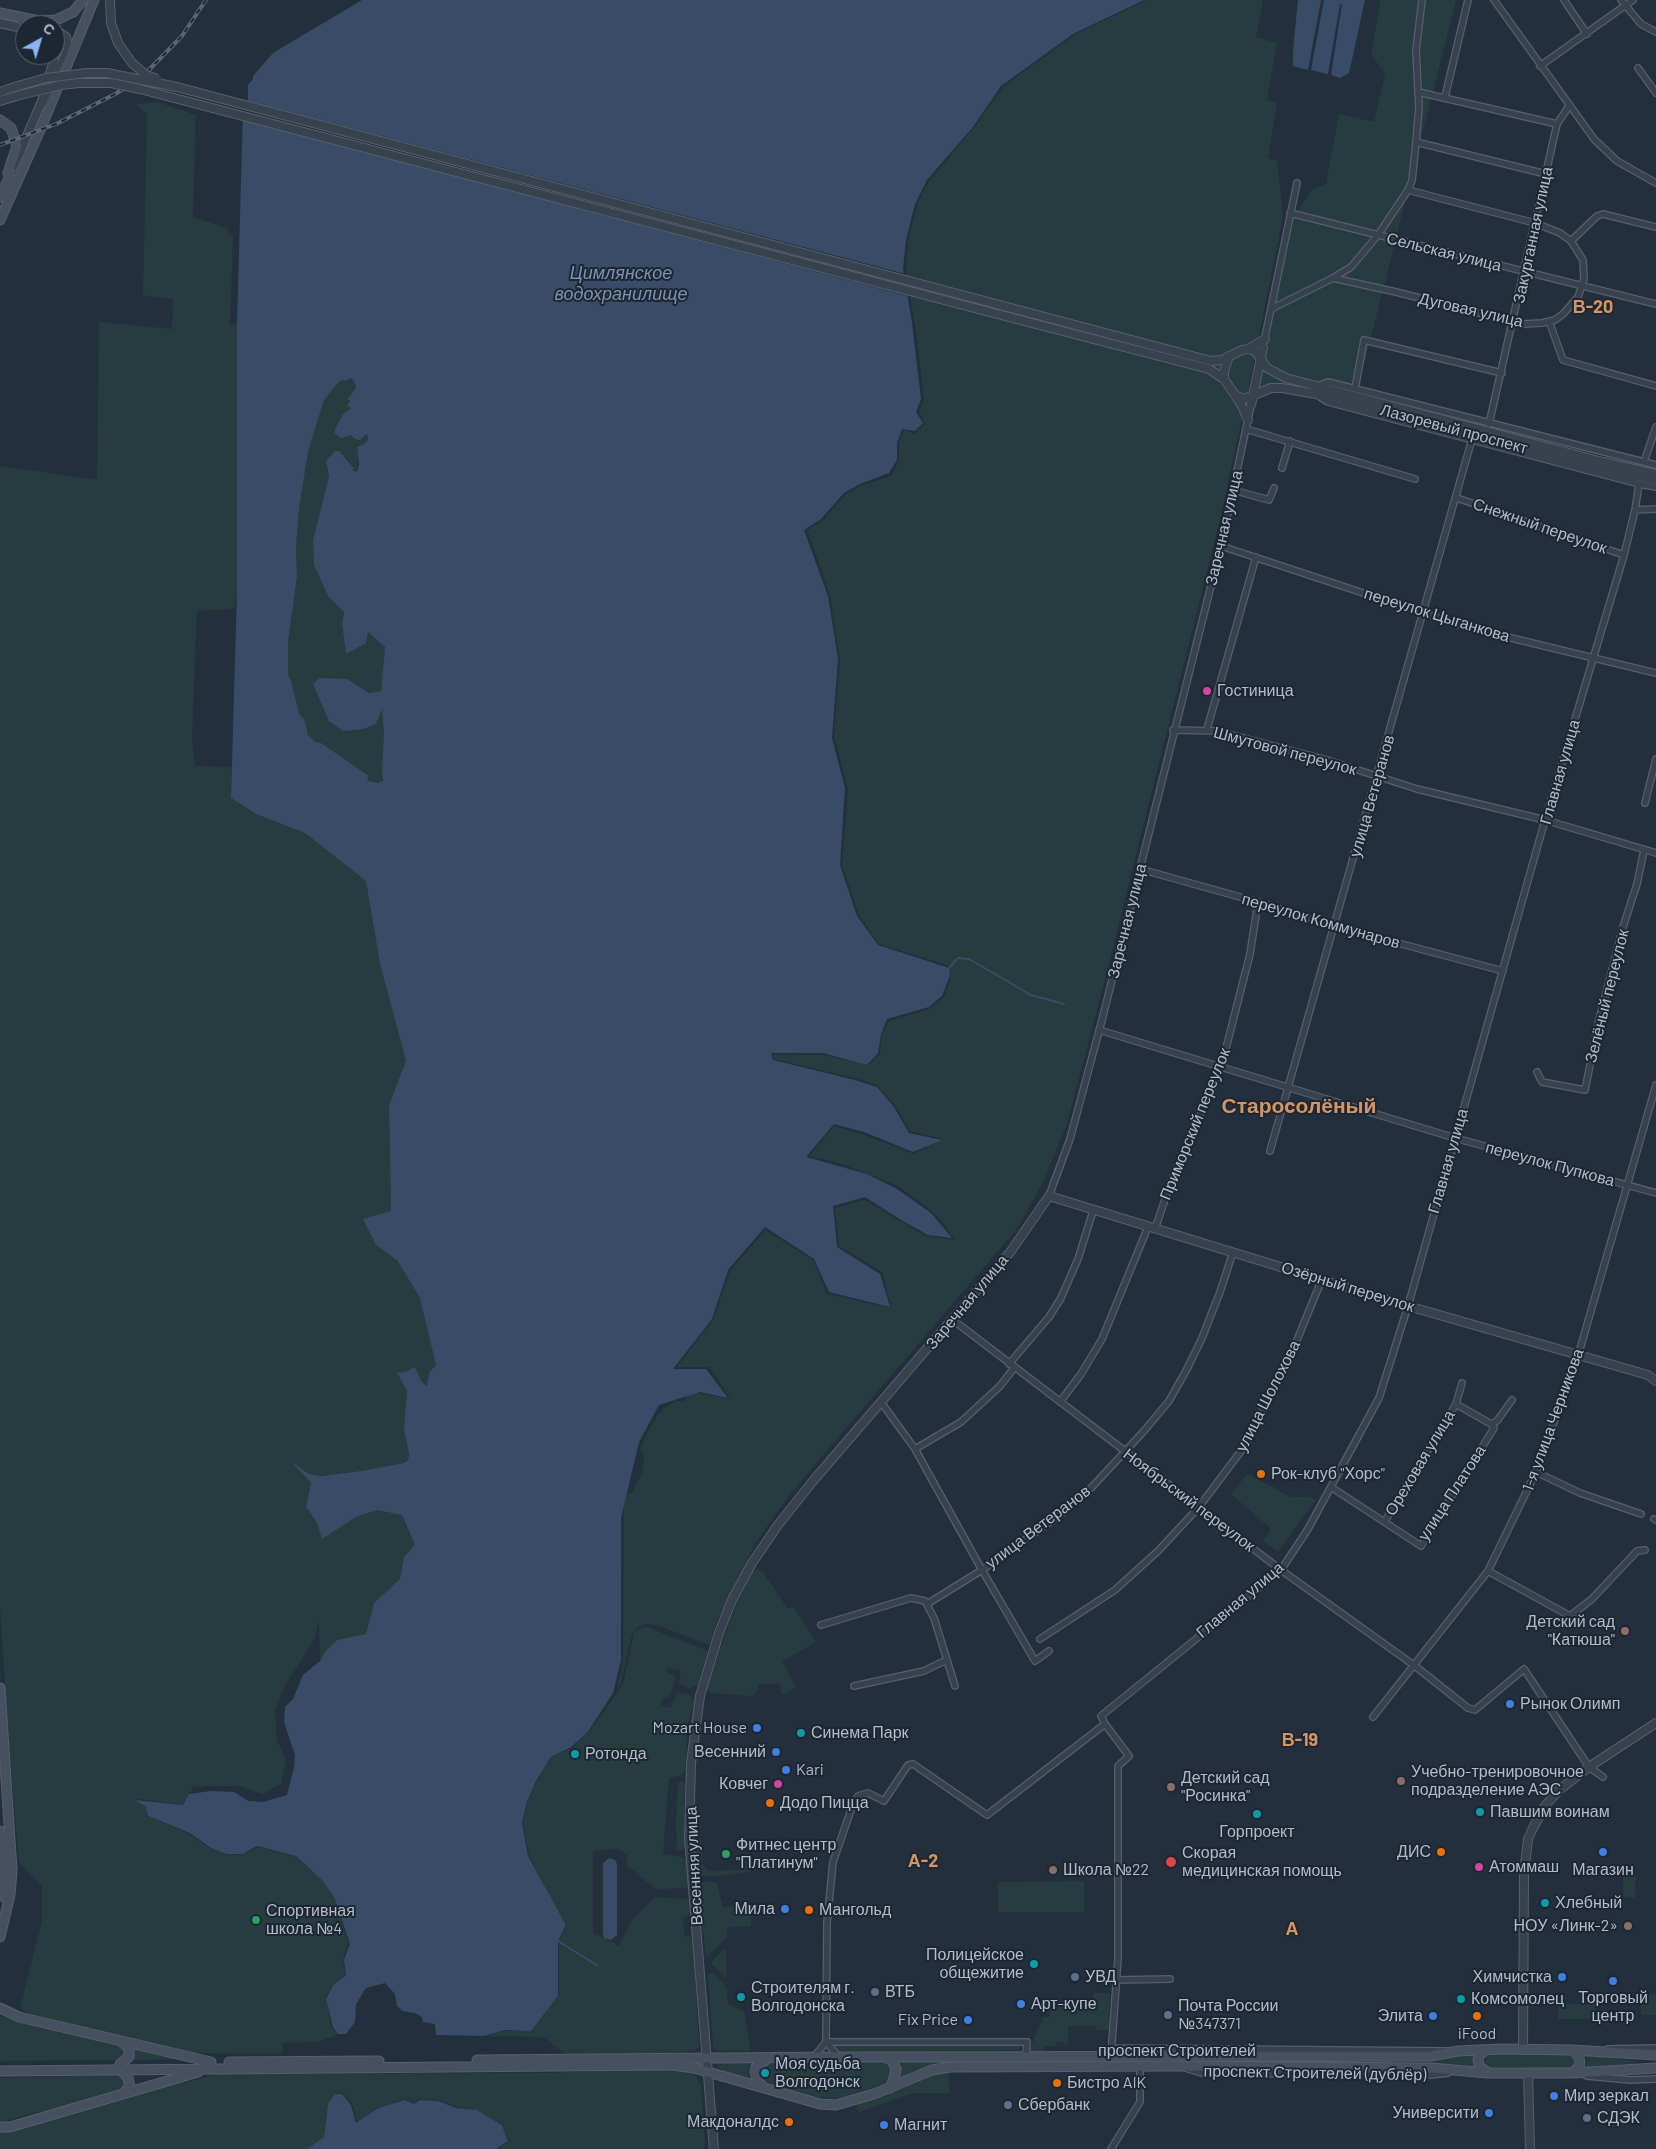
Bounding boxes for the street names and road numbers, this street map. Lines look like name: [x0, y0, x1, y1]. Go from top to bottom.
street label: Закурганная улица: [1509, 165, 1557, 305]
street label: Сельская улица: [1385, 228, 1503, 276]
street label: Дуговая улица: [1417, 289, 1525, 331]
street label: Лазоревый проспект: [1378, 400, 1530, 458]
street label: Заречная улица: [1201, 468, 1247, 588]
street label: Снежный переулок: [1470, 494, 1610, 558]
street label: переулок Цыганкова: [1362, 584, 1512, 646]
street label: Главная улица: [1536, 717, 1584, 827]
street label: Шмутовой переулок: [1211, 723, 1359, 779]
street label: улица Ветеранов: [1345, 733, 1399, 859]
street label: Заречная улица: [1103, 862, 1151, 980]
street label: переулок Коммунаров: [1240, 889, 1402, 953]
street label: Зелёный переулок: [1581, 927, 1633, 1065]
street label: Приморский переулок: [1156, 1045, 1234, 1203]
street label: Главная улица: [1424, 1106, 1472, 1216]
street label: переулок Пупкова: [1483, 1138, 1617, 1190]
street label: Заречная улица: [922, 1251, 1012, 1353]
street label: Озёрный переулок: [1279, 1258, 1417, 1316]
street label: улица Шолохова: [1232, 1337, 1304, 1455]
street label: 1-я улица Черникова: [1518, 1346, 1588, 1494]
street label: Ореховая улица: [1381, 1407, 1459, 1519]
street label: улица Платова: [1414, 1442, 1490, 1544]
street label: Ноябрьский переулок: [1119, 1444, 1259, 1556]
street label: улица Ветеранов: [982, 1481, 1094, 1573]
street label: Главная улица: [1192, 1558, 1288, 1642]
street label: Весенняя улица: [681, 1806, 707, 1926]
street label: проспект Строителей: [1098, 2041, 1256, 2061]
street label: проспект Строителей (дублёр): [1204, 2061, 1426, 2085]

